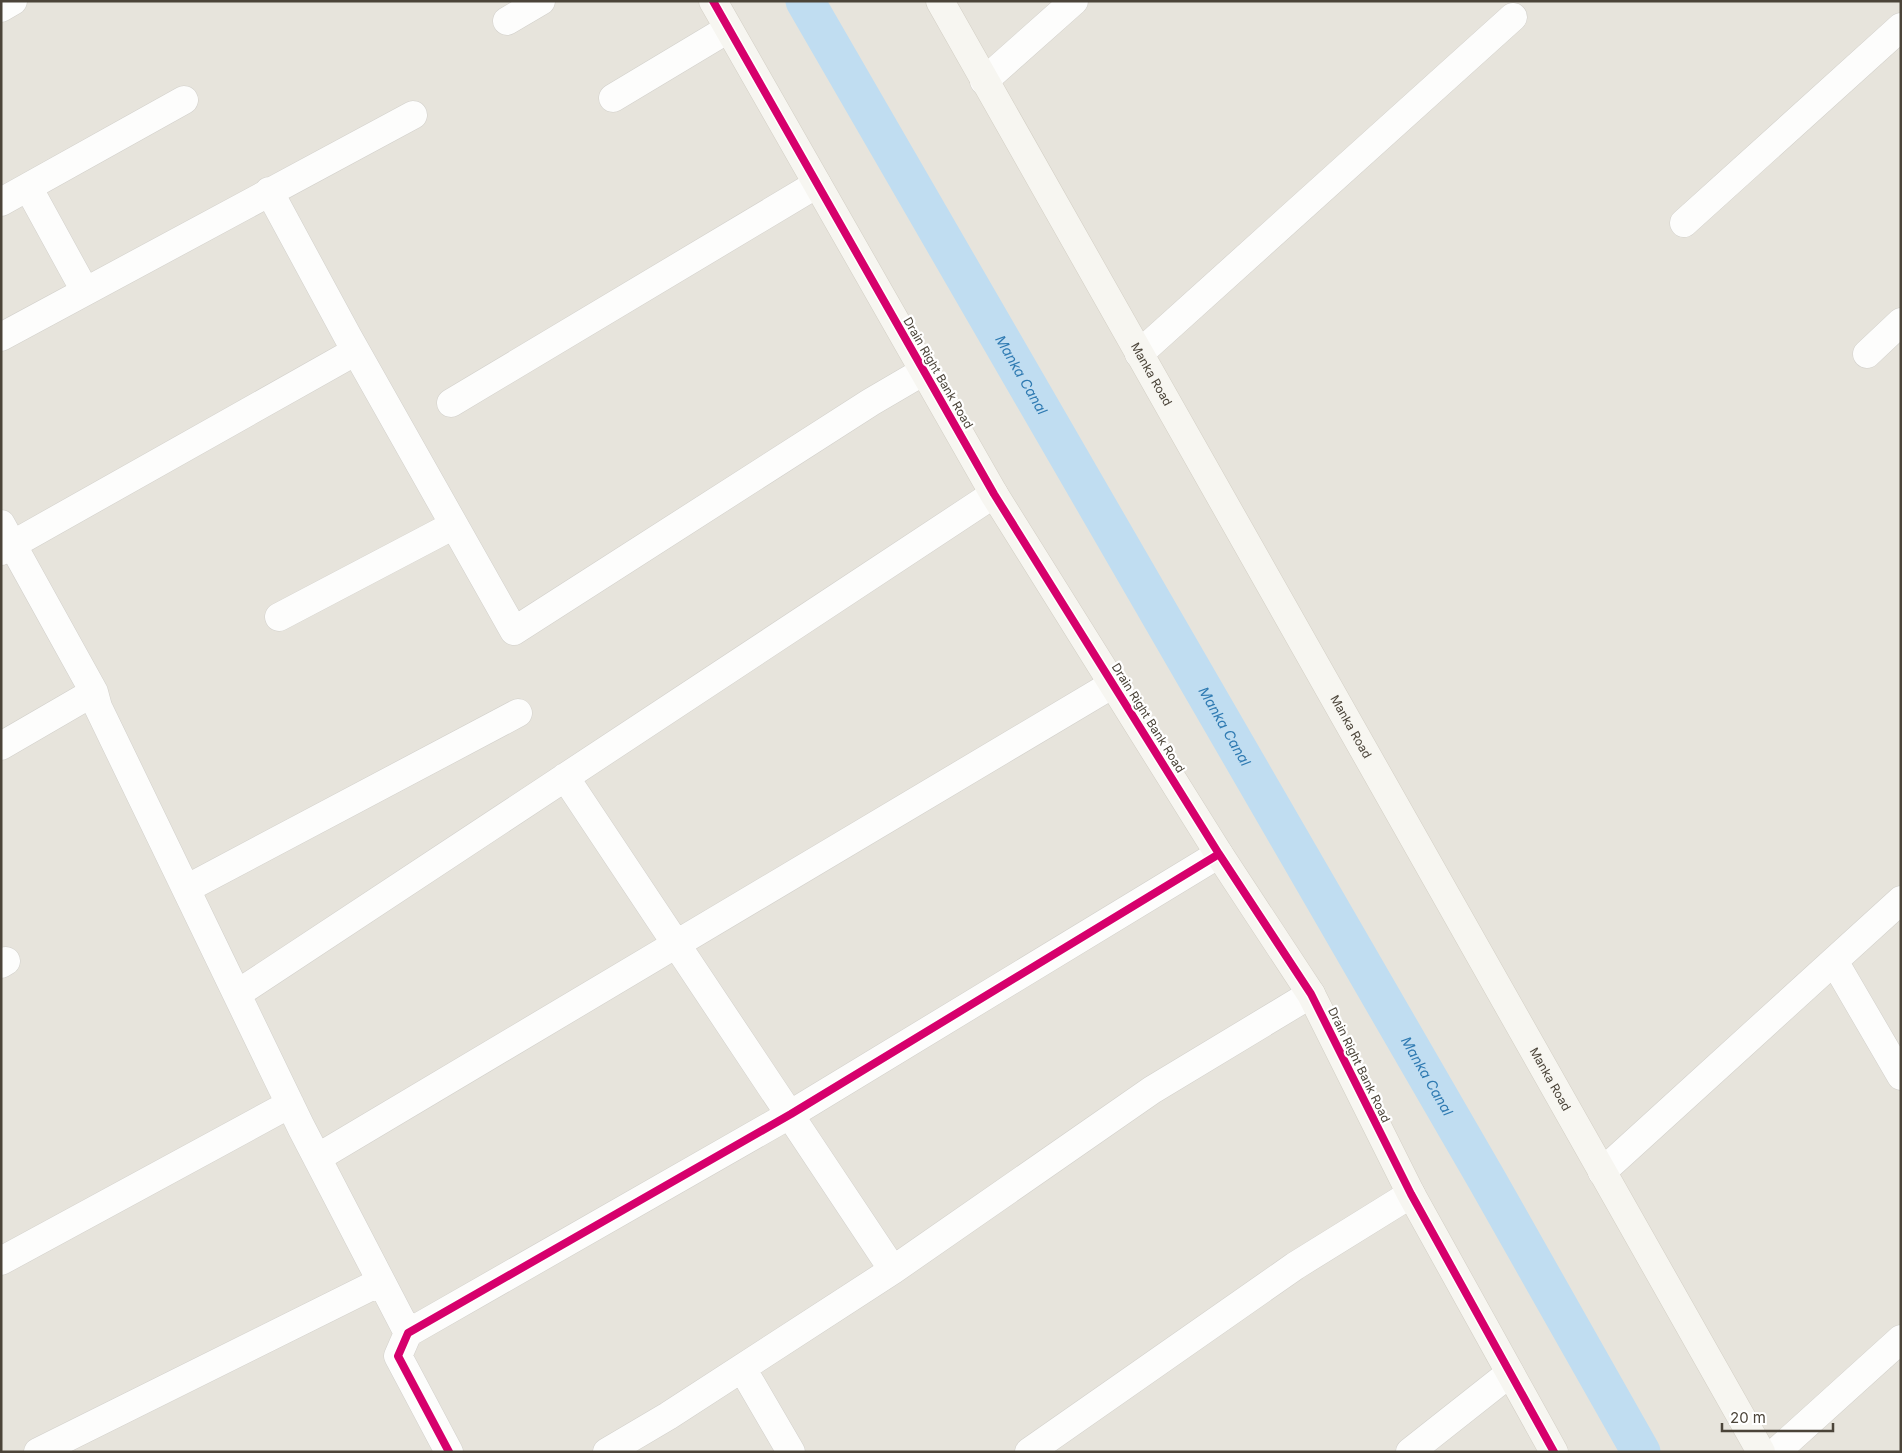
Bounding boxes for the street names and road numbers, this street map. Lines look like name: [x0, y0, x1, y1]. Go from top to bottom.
street label: Drain Right Bank Road: [900, 314, 976, 431]
street label: Manka Road: [1128, 340, 1176, 408]
street label: Drain Right Bank Road: [1109, 660, 1188, 775]
street label: Manka Road: [1327, 692, 1375, 761]
street label: Drain Right Bank Road: [1325, 1005, 1394, 1125]
street label: Manka Road: [1527, 1045, 1574, 1113]

